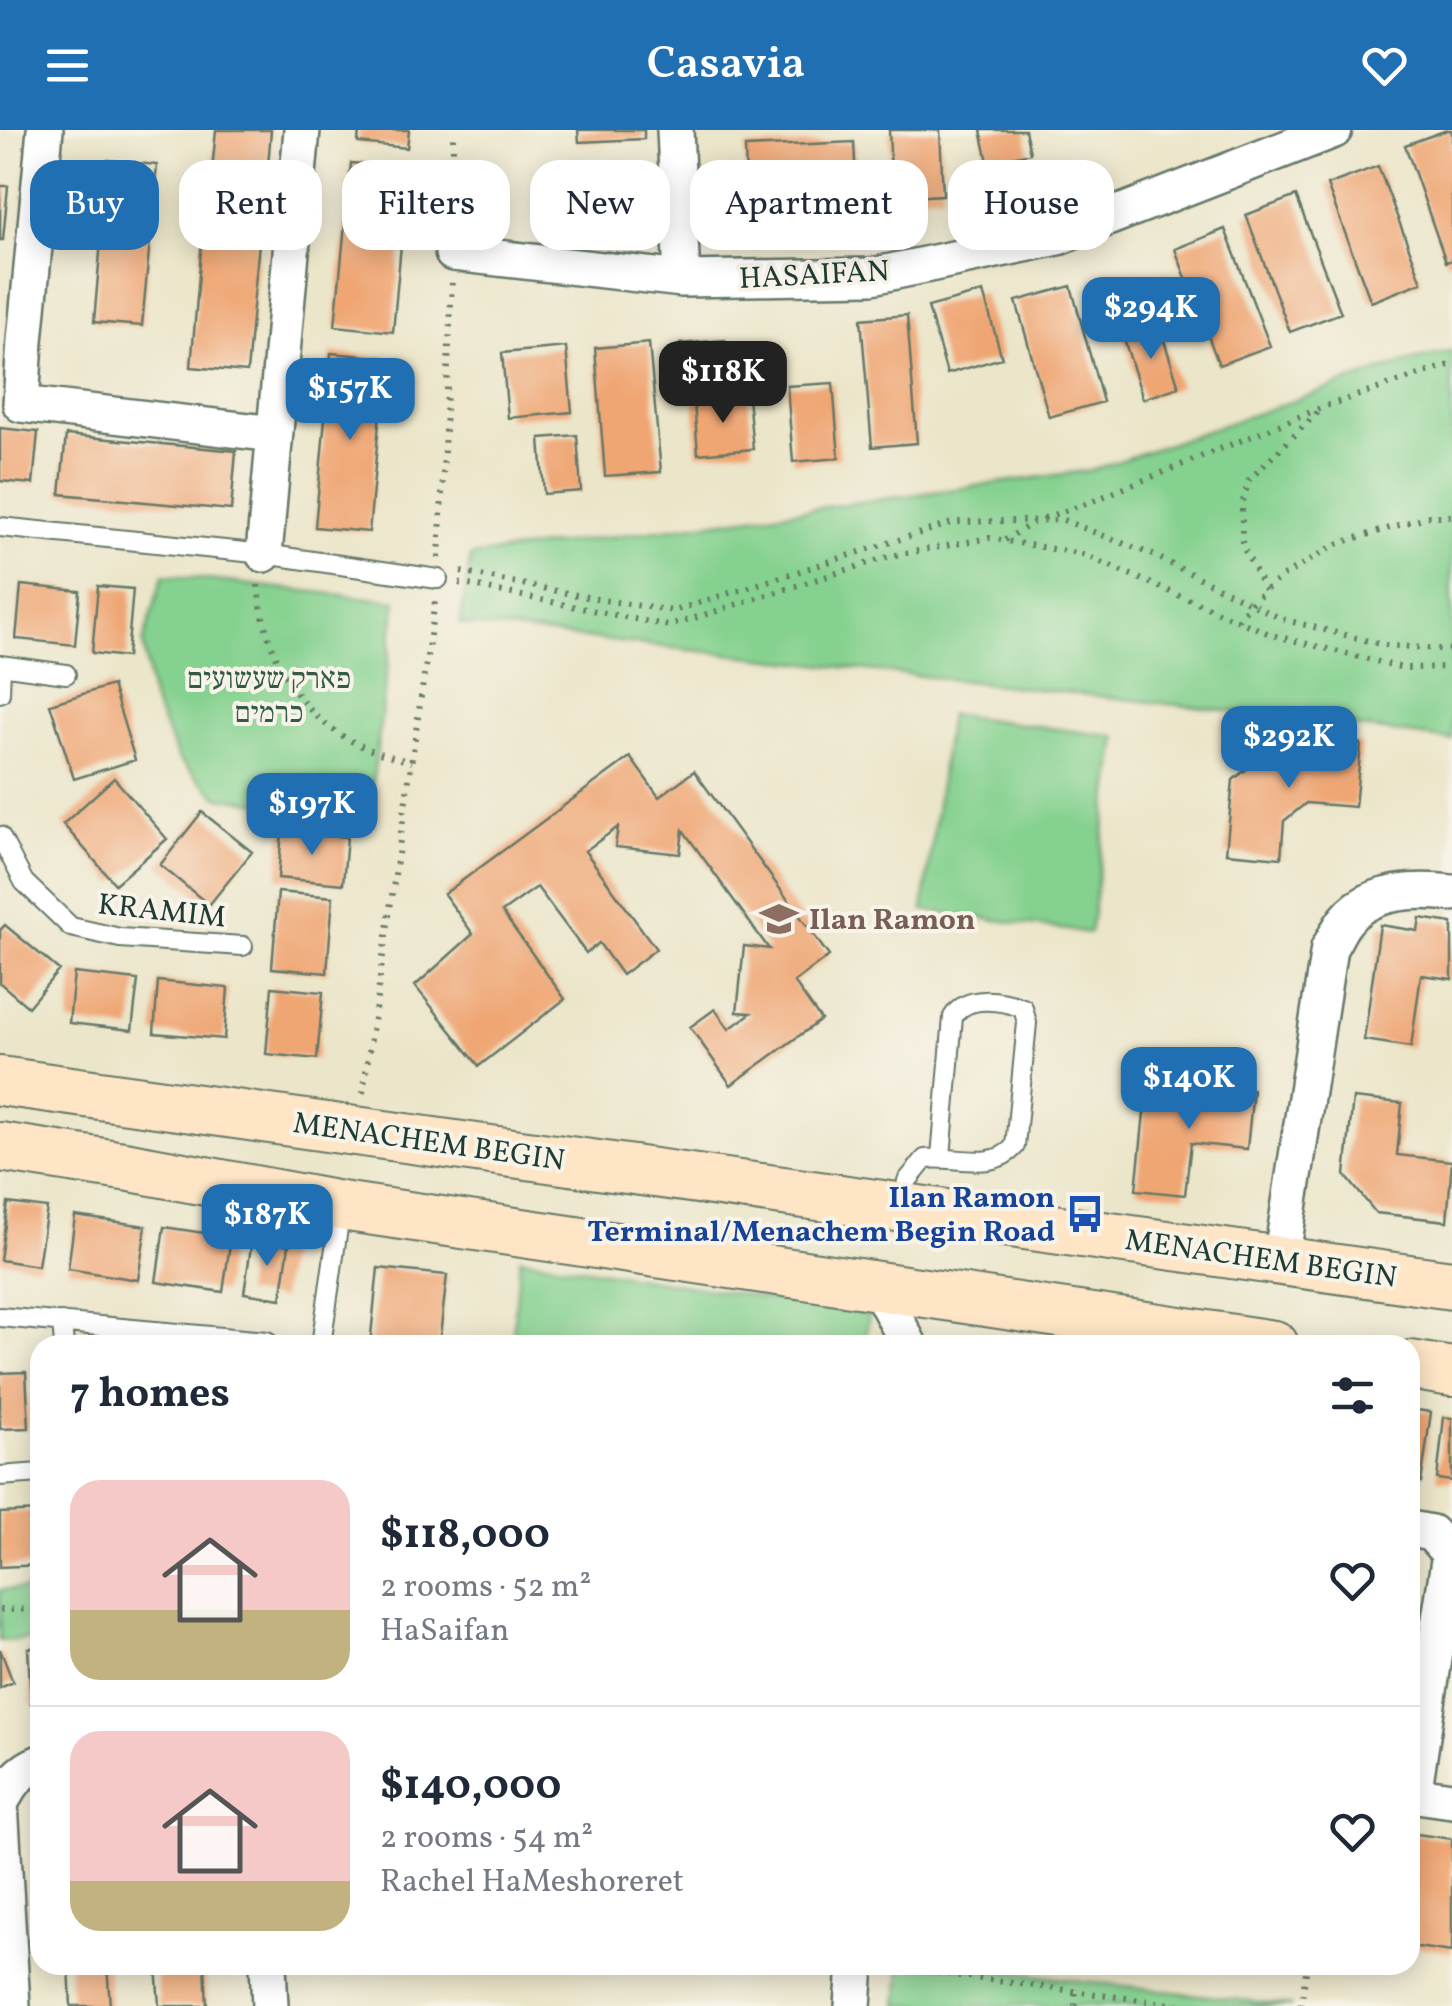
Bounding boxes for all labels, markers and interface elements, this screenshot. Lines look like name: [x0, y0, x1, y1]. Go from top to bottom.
text: Casavia: [647, 34, 805, 97]
icon: menu: [40, 38, 95, 93]
icon: heart: [1357, 38, 1412, 93]
chip: Buy: [30, 160, 159, 250]
chip: Rent: [179, 160, 322, 250]
chip: Filters: [342, 160, 510, 250]
chip: New: [530, 160, 670, 250]
chip: Apartment: [690, 160, 928, 250]
chip: House: [948, 160, 1114, 250]
street label: HASAIFAN: [738, 251, 890, 301]
pin: $294K: [1081, 277, 1221, 362]
text: $294K: [1104, 287, 1198, 331]
pin: $118K: [653, 341, 793, 426]
text: $118K: [681, 351, 765, 395]
pin: $157K: [280, 358, 420, 443]
text: $157K: [308, 368, 392, 412]
park label: פארק שעשועים כרמים: [187, 659, 351, 735]
pin: $292K: [1219, 706, 1359, 791]
text: $292K: [1243, 716, 1335, 760]
pin: $197K: [242, 773, 382, 858]
text: $197K: [269, 783, 355, 827]
street label: KRAMIM: [96, 884, 228, 940]
school or university icon: Ilan Ramon: [758, 898, 800, 940]
place label: Ilan Ramon: [809, 900, 976, 942]
pin: $140K: [1119, 1047, 1259, 1132]
text: $140K: [1143, 1057, 1235, 1101]
street label: MENACHEM BEGIN: [290, 1103, 567, 1183]
place label: Ilan Ramon Terminal/Menachem Begin Road: [587, 1178, 1055, 1254]
pin: $187K: [197, 1184, 337, 1269]
bus stop icon: Ilan Ramon Terminal/Menachem Begin Road: [1064, 1193, 1106, 1235]
text: $187K: [224, 1194, 310, 1238]
street label: MENACHEM BEGIN: [1122, 1220, 1399, 1300]
text: 7 homes: [70, 1366, 230, 1425]
icon: filters: [1325, 1368, 1380, 1423]
text: $118,000: [380, 1507, 550, 1566]
icon: home: [150, 1520, 270, 1640]
icon: heart: [1325, 1553, 1380, 1608]
text: 2 rooms · 52 m²: [380, 1566, 591, 1610]
text: HaSaifan: [380, 1610, 509, 1654]
text: $140,000: [380, 1758, 561, 1817]
icon: home: [150, 1771, 270, 1891]
icon: heart: [1325, 1804, 1380, 1859]
text: 2 rooms · 54 m²: [380, 1817, 593, 1861]
text: Rachel HaMeshoreret: [380, 1861, 684, 1905]

